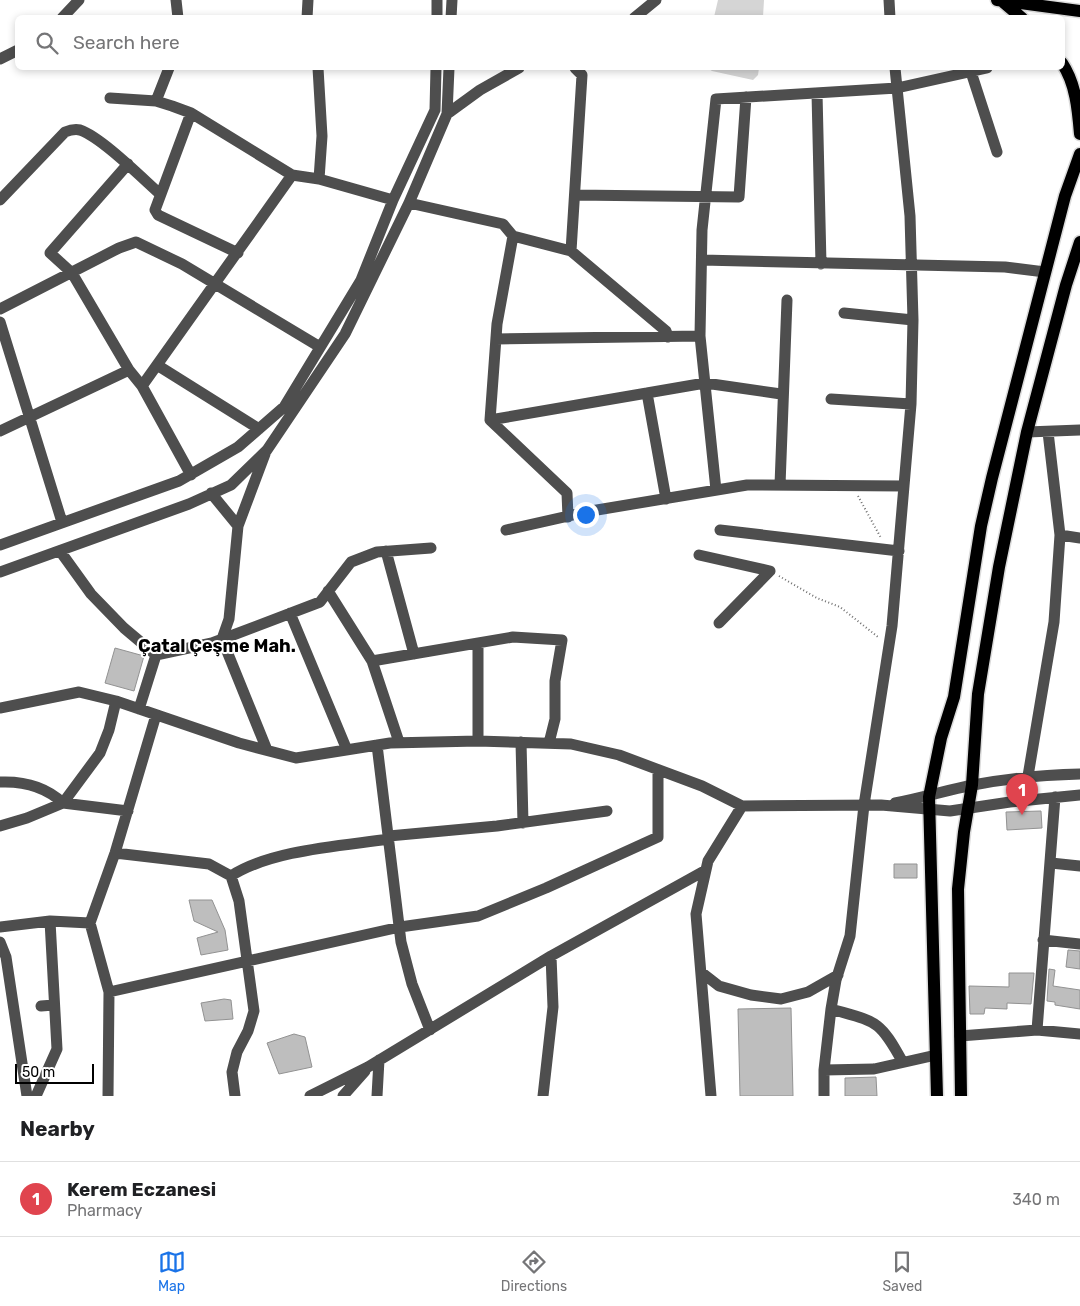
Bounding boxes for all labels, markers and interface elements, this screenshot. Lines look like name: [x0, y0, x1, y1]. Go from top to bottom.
search box: [15, 15, 1065, 70]
icon: search: [33, 29, 61, 57]
text: Search here: [73, 31, 180, 54]
your location: [573, 502, 599, 528]
district label: Çatal Çeşme Mah.: [138, 635, 296, 657]
pin: 1: [1006, 774, 1038, 815]
scale bar: [15, 1061, 94, 1084]
text: 50 m: [22, 1064, 55, 1081]
text: Nearby: [20, 1116, 95, 1141]
text: Kerem Eczanesi: [67, 1178, 216, 1201]
text: 1: [32, 1190, 40, 1209]
text: 340 m: [1012, 1190, 1060, 1209]
text: Pharmacy: [67, 1201, 142, 1220]
tab: Map: [158, 1248, 186, 1295]
tab: Directions: [501, 1248, 567, 1295]
tab: Saved: [882, 1248, 922, 1295]

